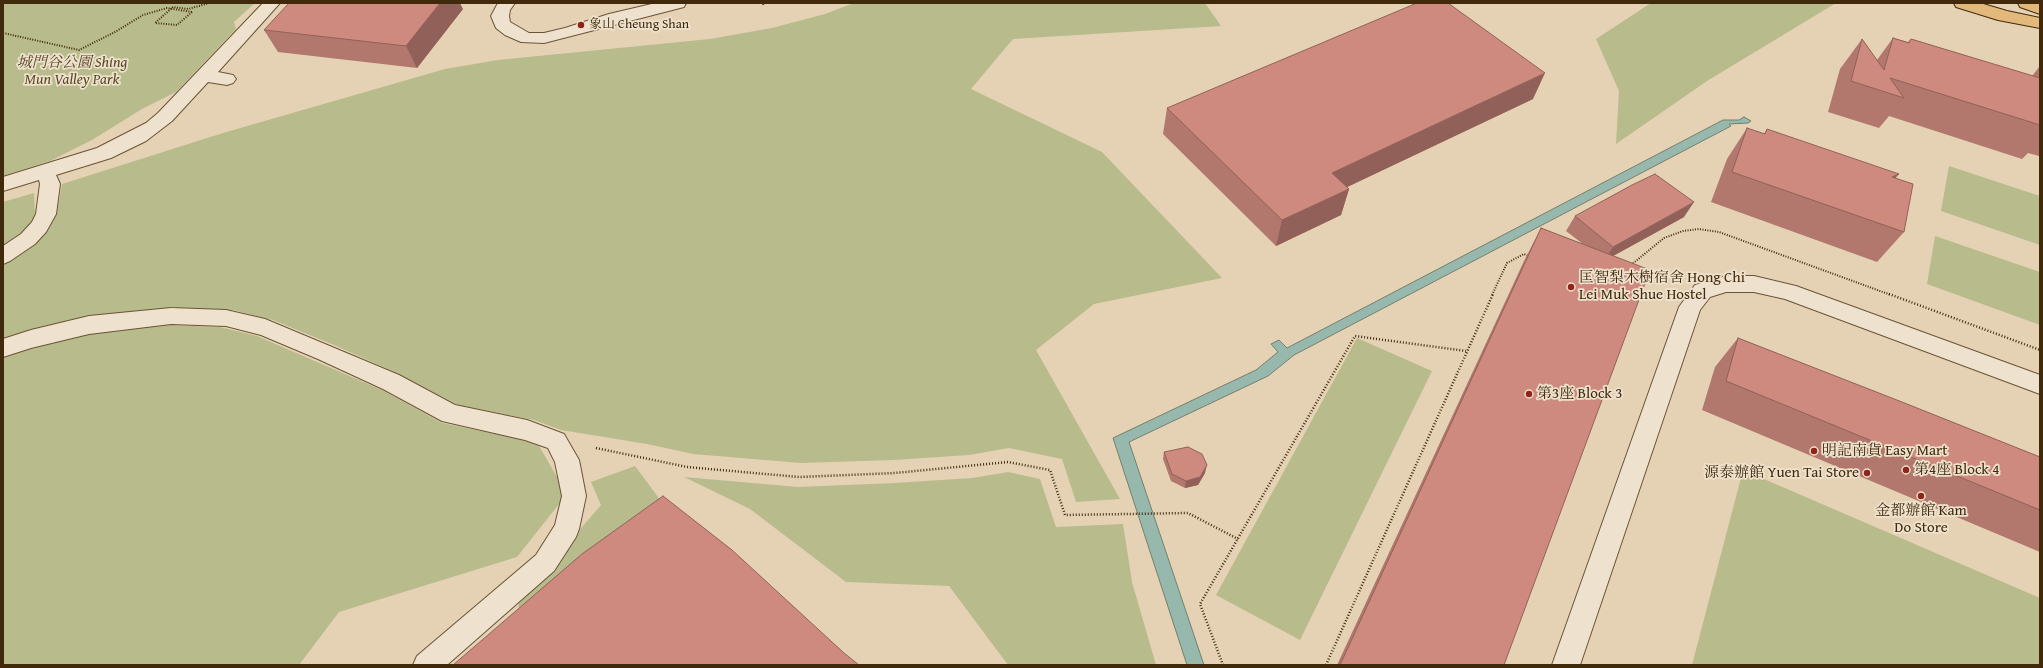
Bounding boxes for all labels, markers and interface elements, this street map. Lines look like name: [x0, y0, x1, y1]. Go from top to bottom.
place label: 象山 Cheung Shan: [589, 17, 689, 33]
marker: 象山 Cheung Shan: [576, 20, 586, 30]
park label: 城門谷公園 Shing Mun Valley Park: [17, 54, 127, 89]
place label: 匡智梨木樹宿舍 Hong Chi Lei Muk Shue Hostel: [1579, 269, 1745, 304]
marker: 匡智梨木樹宿舍 Hong Chi Lei Muk Shue Hostel: [1566, 282, 1576, 292]
place label: 第3座 Block 3: [1537, 385, 1622, 403]
marker: 第3座 Block 3: [1524, 389, 1534, 399]
place label: 明記南貨 Easy Mart: [1822, 442, 1948, 460]
marker: 明記南貨 Easy Mart: [1809, 446, 1819, 456]
place label: 第4座 Block 4: [1914, 461, 1999, 479]
place label: 源泰辦館 Yuen Tai Store: [1704, 464, 1859, 482]
marker: 第4座 Block 4: [1901, 465, 1911, 475]
marker: 源泰辦館 Yuen Tai Store: [1862, 468, 1872, 478]
marker: 金都辦館 Kam Do Store: [1916, 491, 1926, 501]
place label: 金都辦館 Kam Do Store: [1875, 502, 1967, 537]

